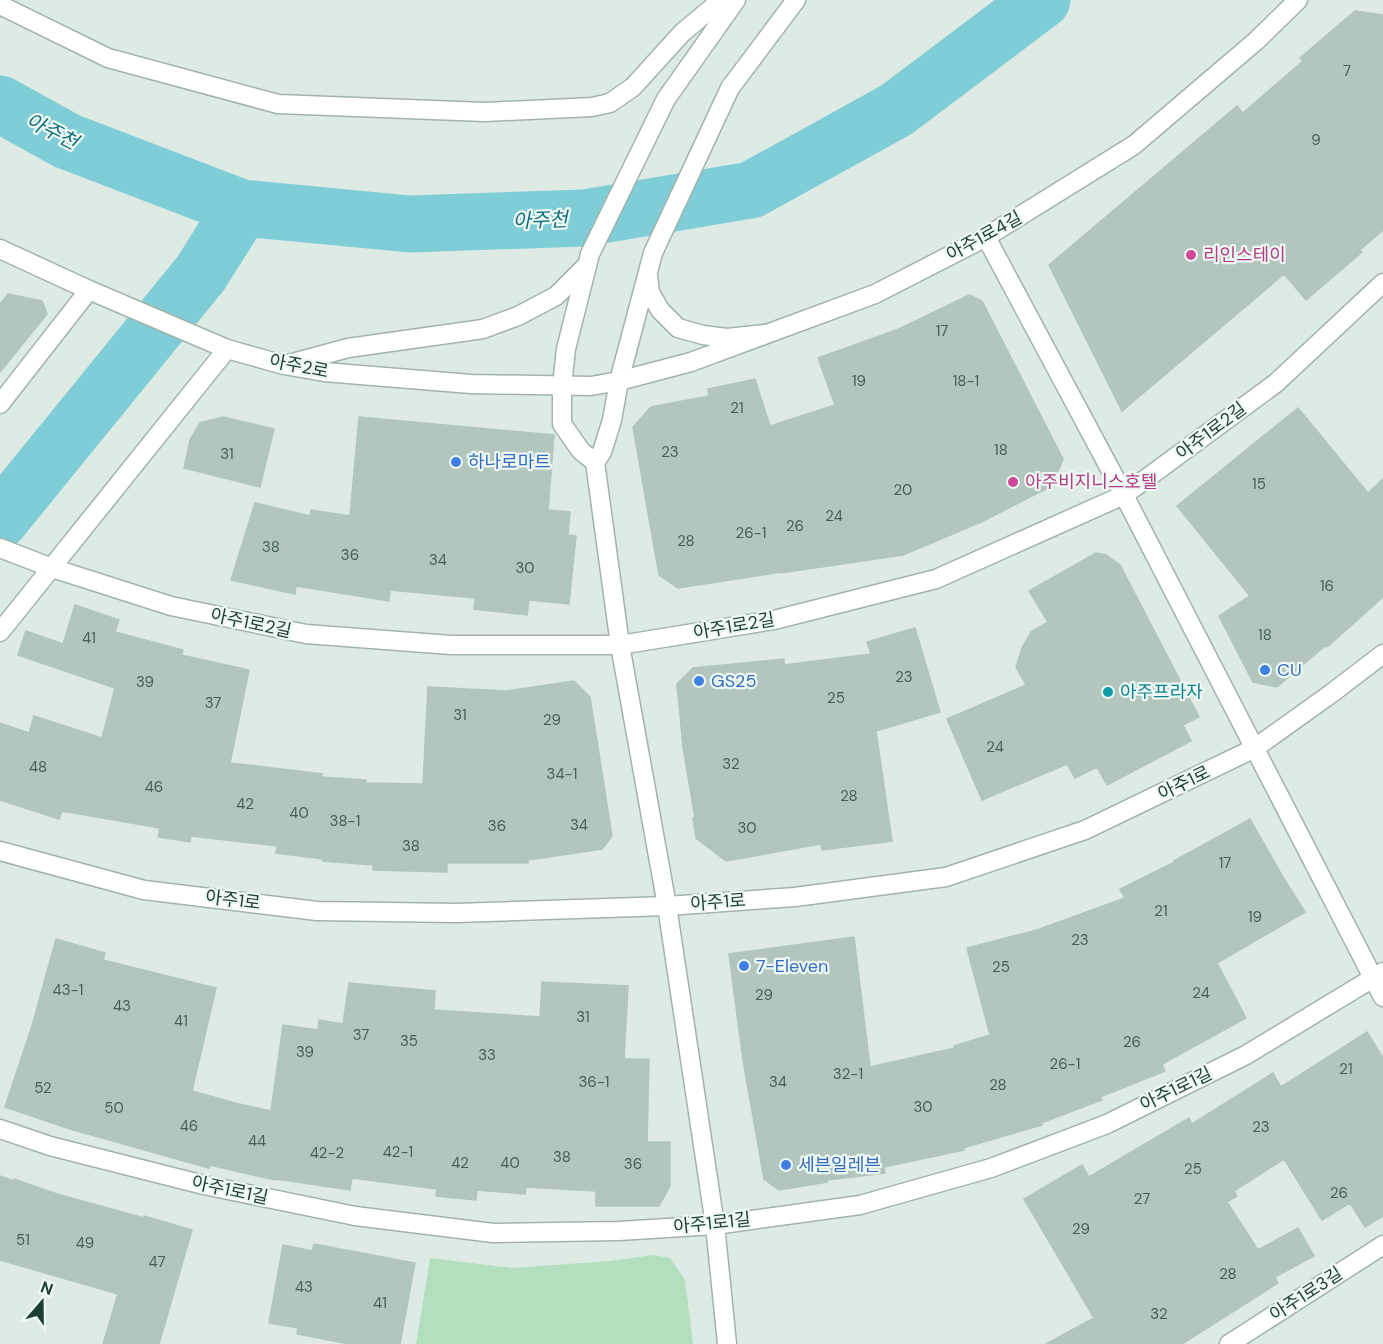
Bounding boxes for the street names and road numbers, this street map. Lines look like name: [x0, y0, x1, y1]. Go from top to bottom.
street label: 아주1로4길: [942, 205, 1026, 267]
street label: 아주2로: [267, 348, 331, 384]
street label: 아주1로2길: [1171, 397, 1251, 465]
street label: 아주1로2길: [208, 603, 294, 643]
street label: 아주1로2길: [691, 607, 777, 645]
street label: 아주1로: [1154, 760, 1214, 806]
street label: 아주1로: [204, 885, 262, 915]
street label: 아주1로: [690, 888, 746, 916]
street label: 아주1로1길: [1136, 1061, 1216, 1117]
street label: 아주1로1길: [190, 1170, 270, 1210]
street label: 아주1로1길: [672, 1207, 752, 1239]
street label: 아주1로3길: [1265, 1261, 1347, 1327]

